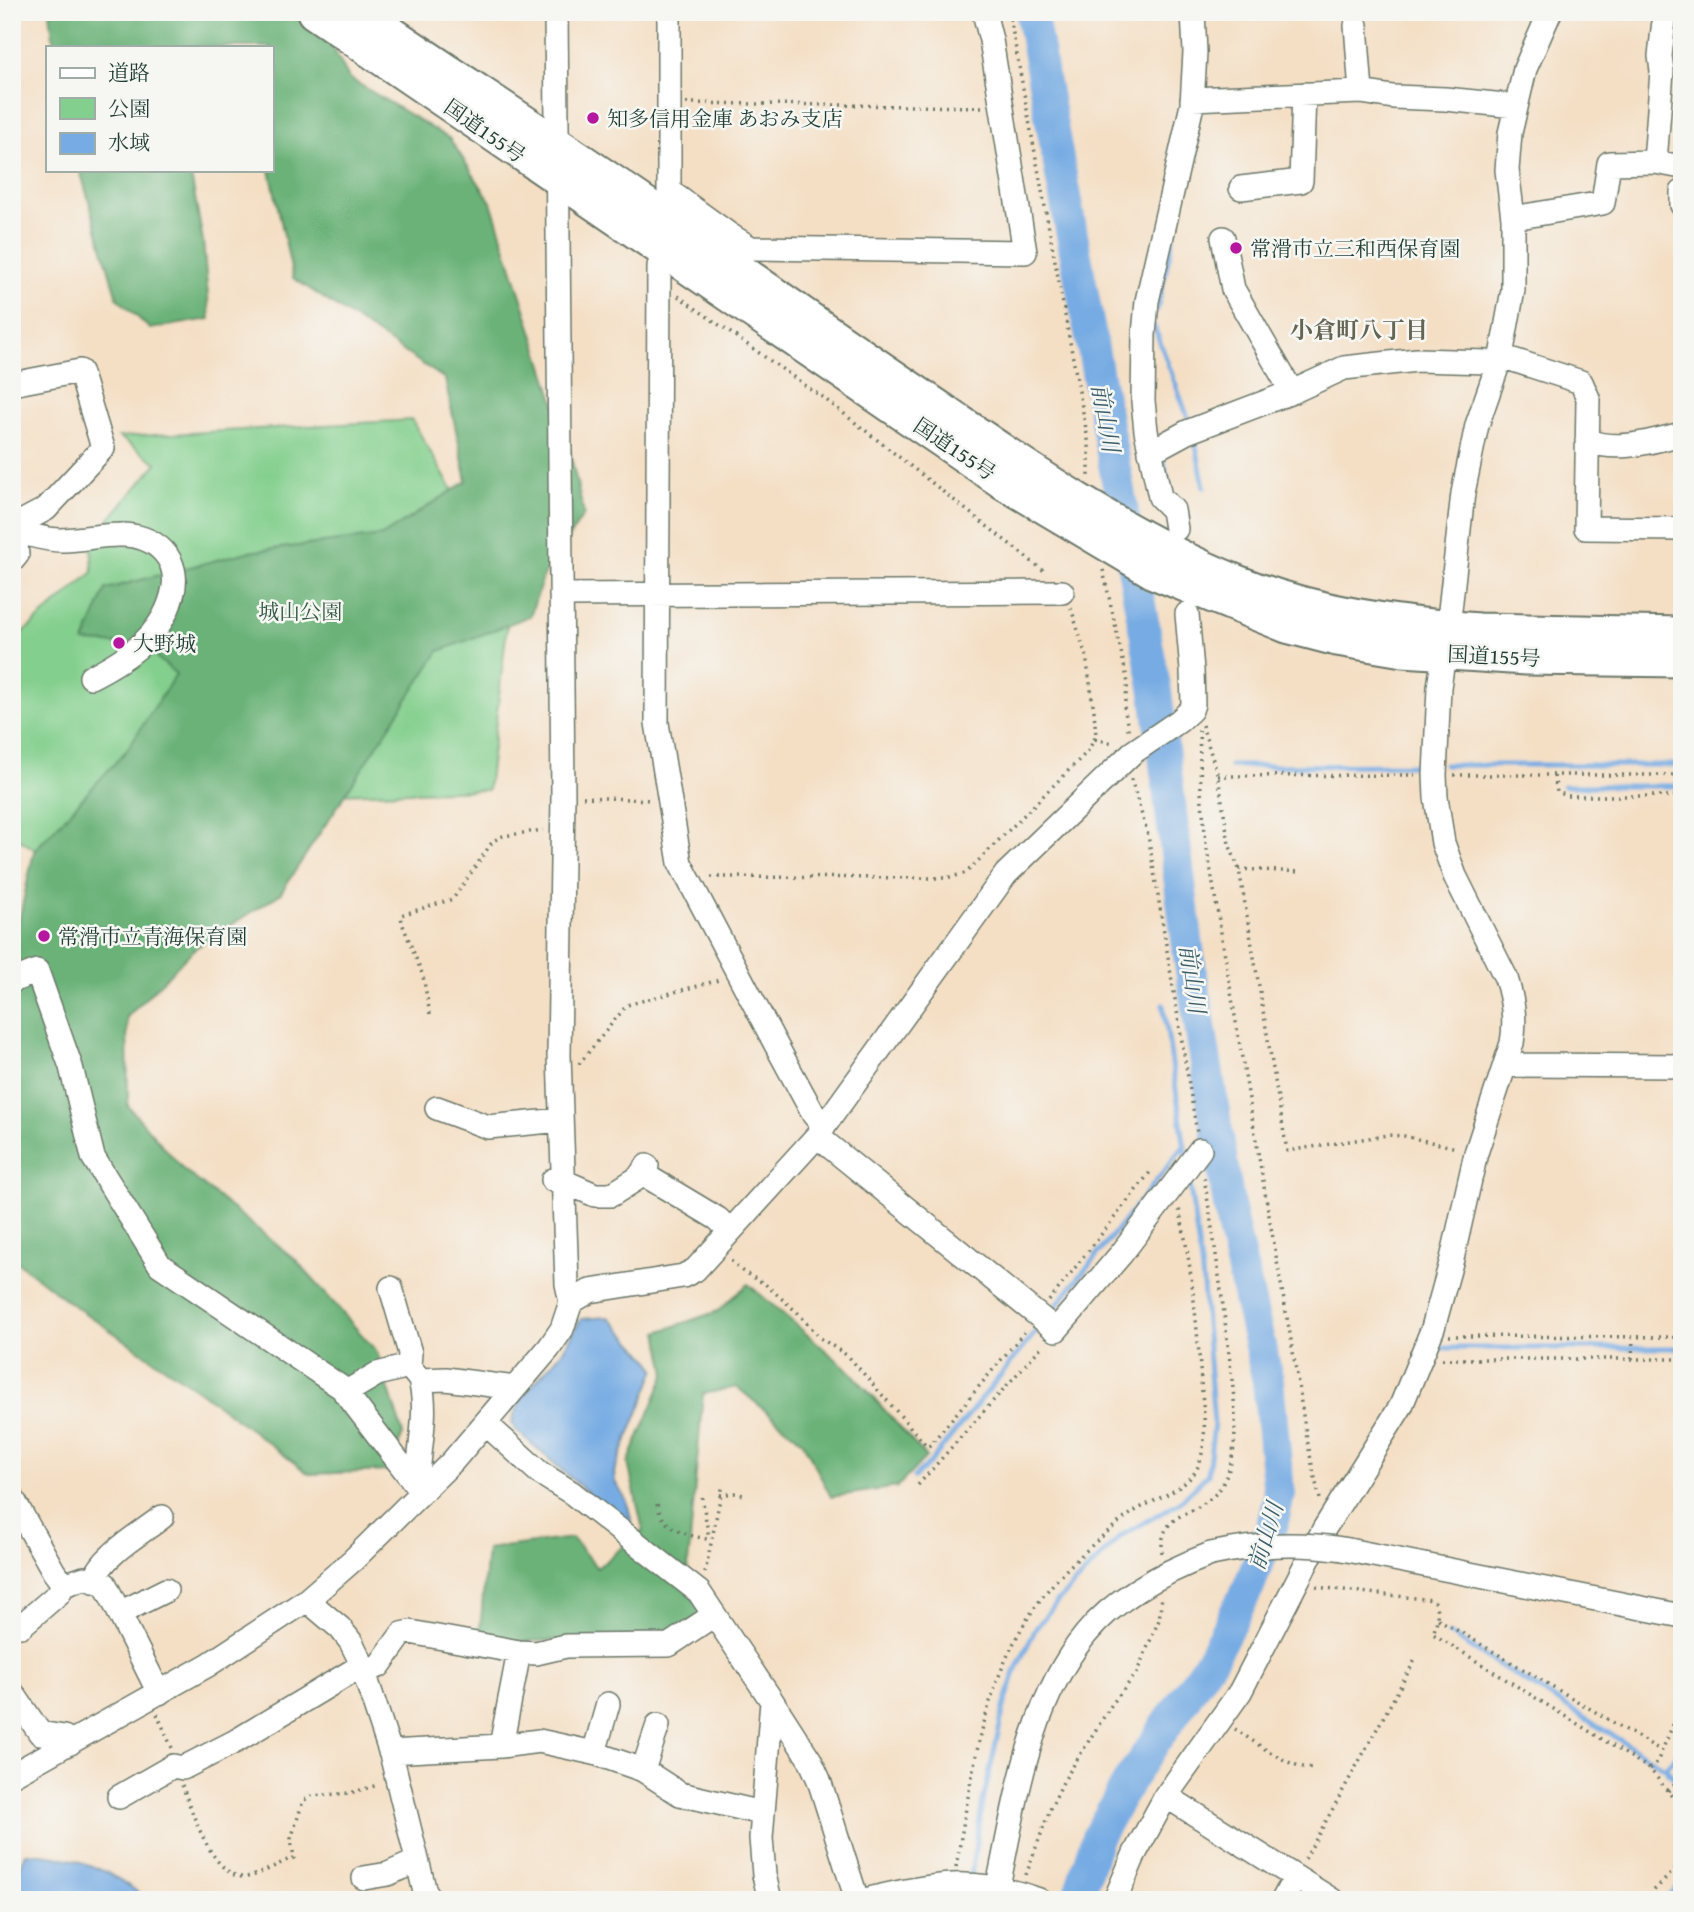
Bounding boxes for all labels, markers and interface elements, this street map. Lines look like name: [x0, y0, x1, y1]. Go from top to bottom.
legend: [46, 46, 273, 172]
text: 道路: [108, 57, 150, 88]
street label: 国道155号: [438, 92, 532, 170]
text: 公園: [108, 93, 150, 124]
place label: 知多信用金庫 あおみ支店: [607, 103, 843, 134]
marker: 知多信用金庫 あおみ支店: [585, 110, 601, 126]
text: 水域: [108, 127, 150, 158]
place label: 常滑市立三和西保育園: [1250, 233, 1460, 264]
marker: 常滑市立三和西保育園: [1228, 240, 1244, 256]
district label: 小倉町八丁目: [1290, 313, 1428, 346]
water label: 前山川: [1084, 381, 1129, 458]
street label: 国道155号: [908, 410, 1002, 488]
park label: 城山公園: [258, 596, 342, 627]
place label: 大野城: [133, 628, 196, 659]
marker: 大野城: [111, 635, 127, 651]
street label: 国道155号: [1447, 638, 1541, 674]
place label: 常滑市立青海保育園: [58, 921, 247, 952]
marker: 常滑市立青海保育園: [36, 928, 52, 944]
water label: 前山川: [1172, 943, 1215, 1018]
water label: 前山川: [1239, 1495, 1292, 1574]

